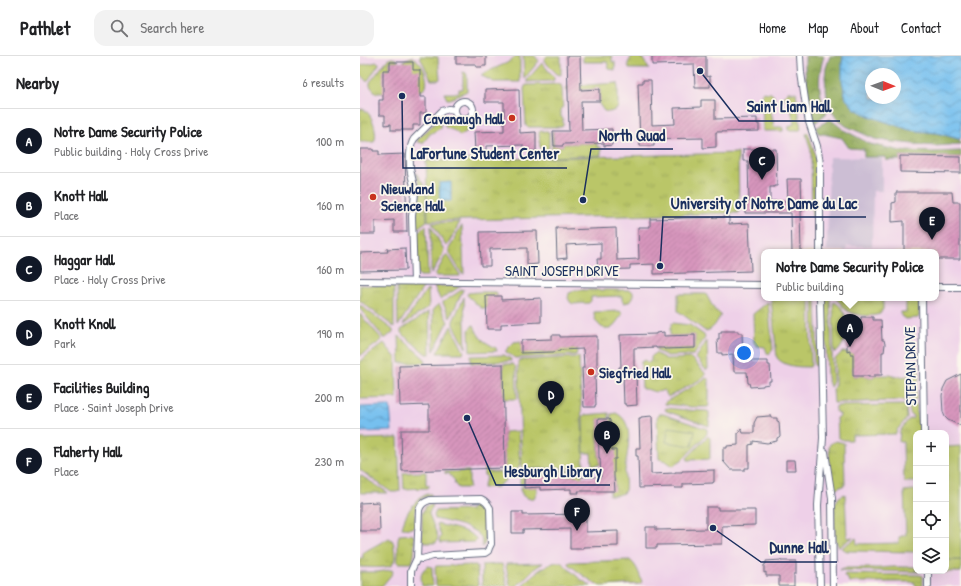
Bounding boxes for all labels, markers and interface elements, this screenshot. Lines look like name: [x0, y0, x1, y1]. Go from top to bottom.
search box: [94, 10, 374, 46]
text: Pathlet: [20, 15, 70, 41]
icon: search: [108, 17, 130, 39]
text: Search here: [140, 17, 204, 38]
text: Home: [759, 18, 786, 37]
text: Map: [808, 18, 828, 37]
text: About: [850, 18, 879, 37]
text: Contact: [901, 18, 941, 37]
north arrow: [865, 68, 901, 104]
text: Nearby: [16, 71, 59, 94]
text: 6 results: [303, 73, 344, 91]
callout: Saint Liam Hall: [739, 93, 840, 121]
text: Saint Liam Hall: [747, 95, 832, 117]
place label: Cavanaugh Hall: [424, 108, 505, 130]
marker: Cavanaugh Hall: [507, 113, 517, 123]
text: Notre Dame Security Police: [54, 121, 202, 142]
callout: North Quad: [591, 121, 673, 149]
text: North Quad: [599, 124, 666, 146]
text: A: [26, 132, 32, 150]
text: 100 m: [316, 132, 344, 150]
callout: LaFortune Student Center: [403, 140, 567, 168]
text: Public building · Holy Cross Drive: [54, 142, 208, 160]
text: LaFortune Student Center: [411, 142, 560, 164]
pin: C: [749, 147, 775, 180]
place label: Nieuwland Science Hall: [381, 178, 445, 216]
text: Knott Hall: [54, 185, 108, 206]
callout: University of Notre Dame du Lac: [663, 189, 866, 217]
marker: Nieuwland Science Hall: [368, 192, 378, 202]
text: University of Notre Dame du Lac: [671, 192, 858, 215]
text: B: [26, 196, 32, 214]
text: 160 m: [316, 196, 344, 214]
text: Place: [54, 206, 79, 224]
pin: E: [919, 207, 945, 240]
text: Haggar Hall: [54, 249, 115, 270]
popup: [761, 249, 939, 301]
text: Notre Dame Security Police: [776, 256, 924, 277]
text: C: [25, 260, 33, 278]
text: 160 m: [316, 260, 344, 278]
street label: SAINT JOSEPH DRIVE: [505, 260, 619, 281]
text: Place · Holy Cross Drive: [54, 270, 166, 288]
text: Public building: [776, 277, 844, 295]
text: Knott Knoll: [54, 313, 116, 334]
pin: A: [837, 314, 863, 347]
text: D: [26, 324, 32, 342]
text: 190 m: [317, 324, 344, 342]
street label: STEPAN DRIVE: [899, 326, 921, 406]
text: Park: [54, 334, 76, 352]
your location: [734, 343, 754, 363]
place label: Siegfried Hall: [599, 362, 672, 384]
marker: Siegfried Hall: [586, 367, 596, 377]
text: Facilities Building: [54, 377, 149, 398]
pin: D: [538, 381, 564, 414]
text: E: [26, 388, 32, 406]
text: 200 m: [314, 388, 344, 406]
text: Place · Saint Joseph Drive: [54, 398, 174, 416]
pin: B: [594, 421, 620, 454]
map controls: [913, 430, 949, 574]
button: +: [913, 430, 949, 466]
text: Flaherty Hall: [54, 441, 122, 462]
text: F: [27, 452, 31, 470]
text: 230 m: [314, 452, 344, 470]
callout: Hesburgh Library: [496, 457, 610, 485]
text: Hesburgh Library: [504, 460, 602, 483]
text: Place: [54, 462, 79, 480]
button: −: [913, 466, 949, 502]
pin: F: [564, 498, 590, 531]
button: locate: [913, 502, 949, 538]
callout: Dunne Hall: [761, 534, 837, 562]
text: Dunne Hall: [769, 536, 830, 558]
button: layers: [913, 538, 949, 574]

